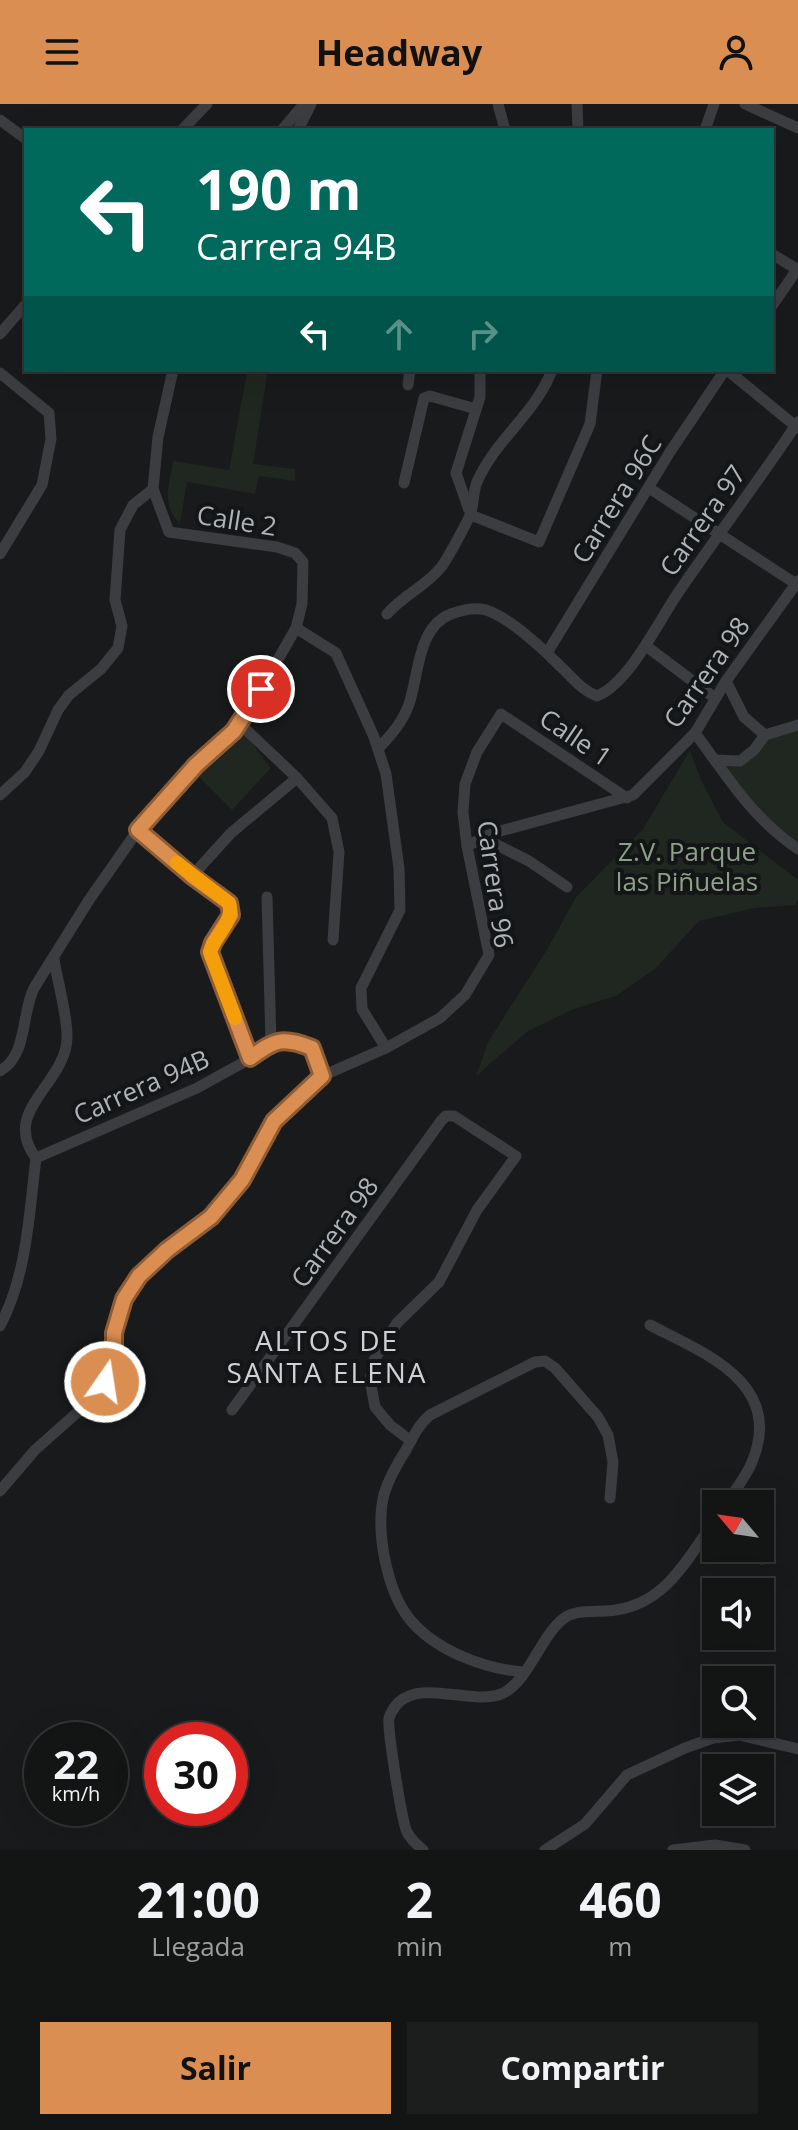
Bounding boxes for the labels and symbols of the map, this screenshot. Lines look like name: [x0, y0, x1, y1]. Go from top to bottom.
street label: Carrera 96C: [562, 428, 670, 570]
street label: Carrera 97: [650, 457, 754, 583]
street label: Calle 2: [195, 496, 279, 544]
street label: Carrera 98: [654, 609, 758, 735]
pin: [227, 655, 295, 723]
street label: Calle 1: [533, 700, 619, 774]
street label: Carrera 96: [469, 818, 523, 950]
park label: Z.V. Parque las Piñuelas: [616, 833, 758, 899]
street label: Carrera 94B: [67, 1040, 215, 1132]
street label: Carrera 98: [282, 1170, 386, 1294]
district label: ALTOS DE SANTA ELENA: [226, 1321, 428, 1391]
position arrow: [63, 1340, 147, 1424]
north arrow: [702, 1490, 774, 1562]
speed limit sign: 30: [144, 1722, 248, 1826]

